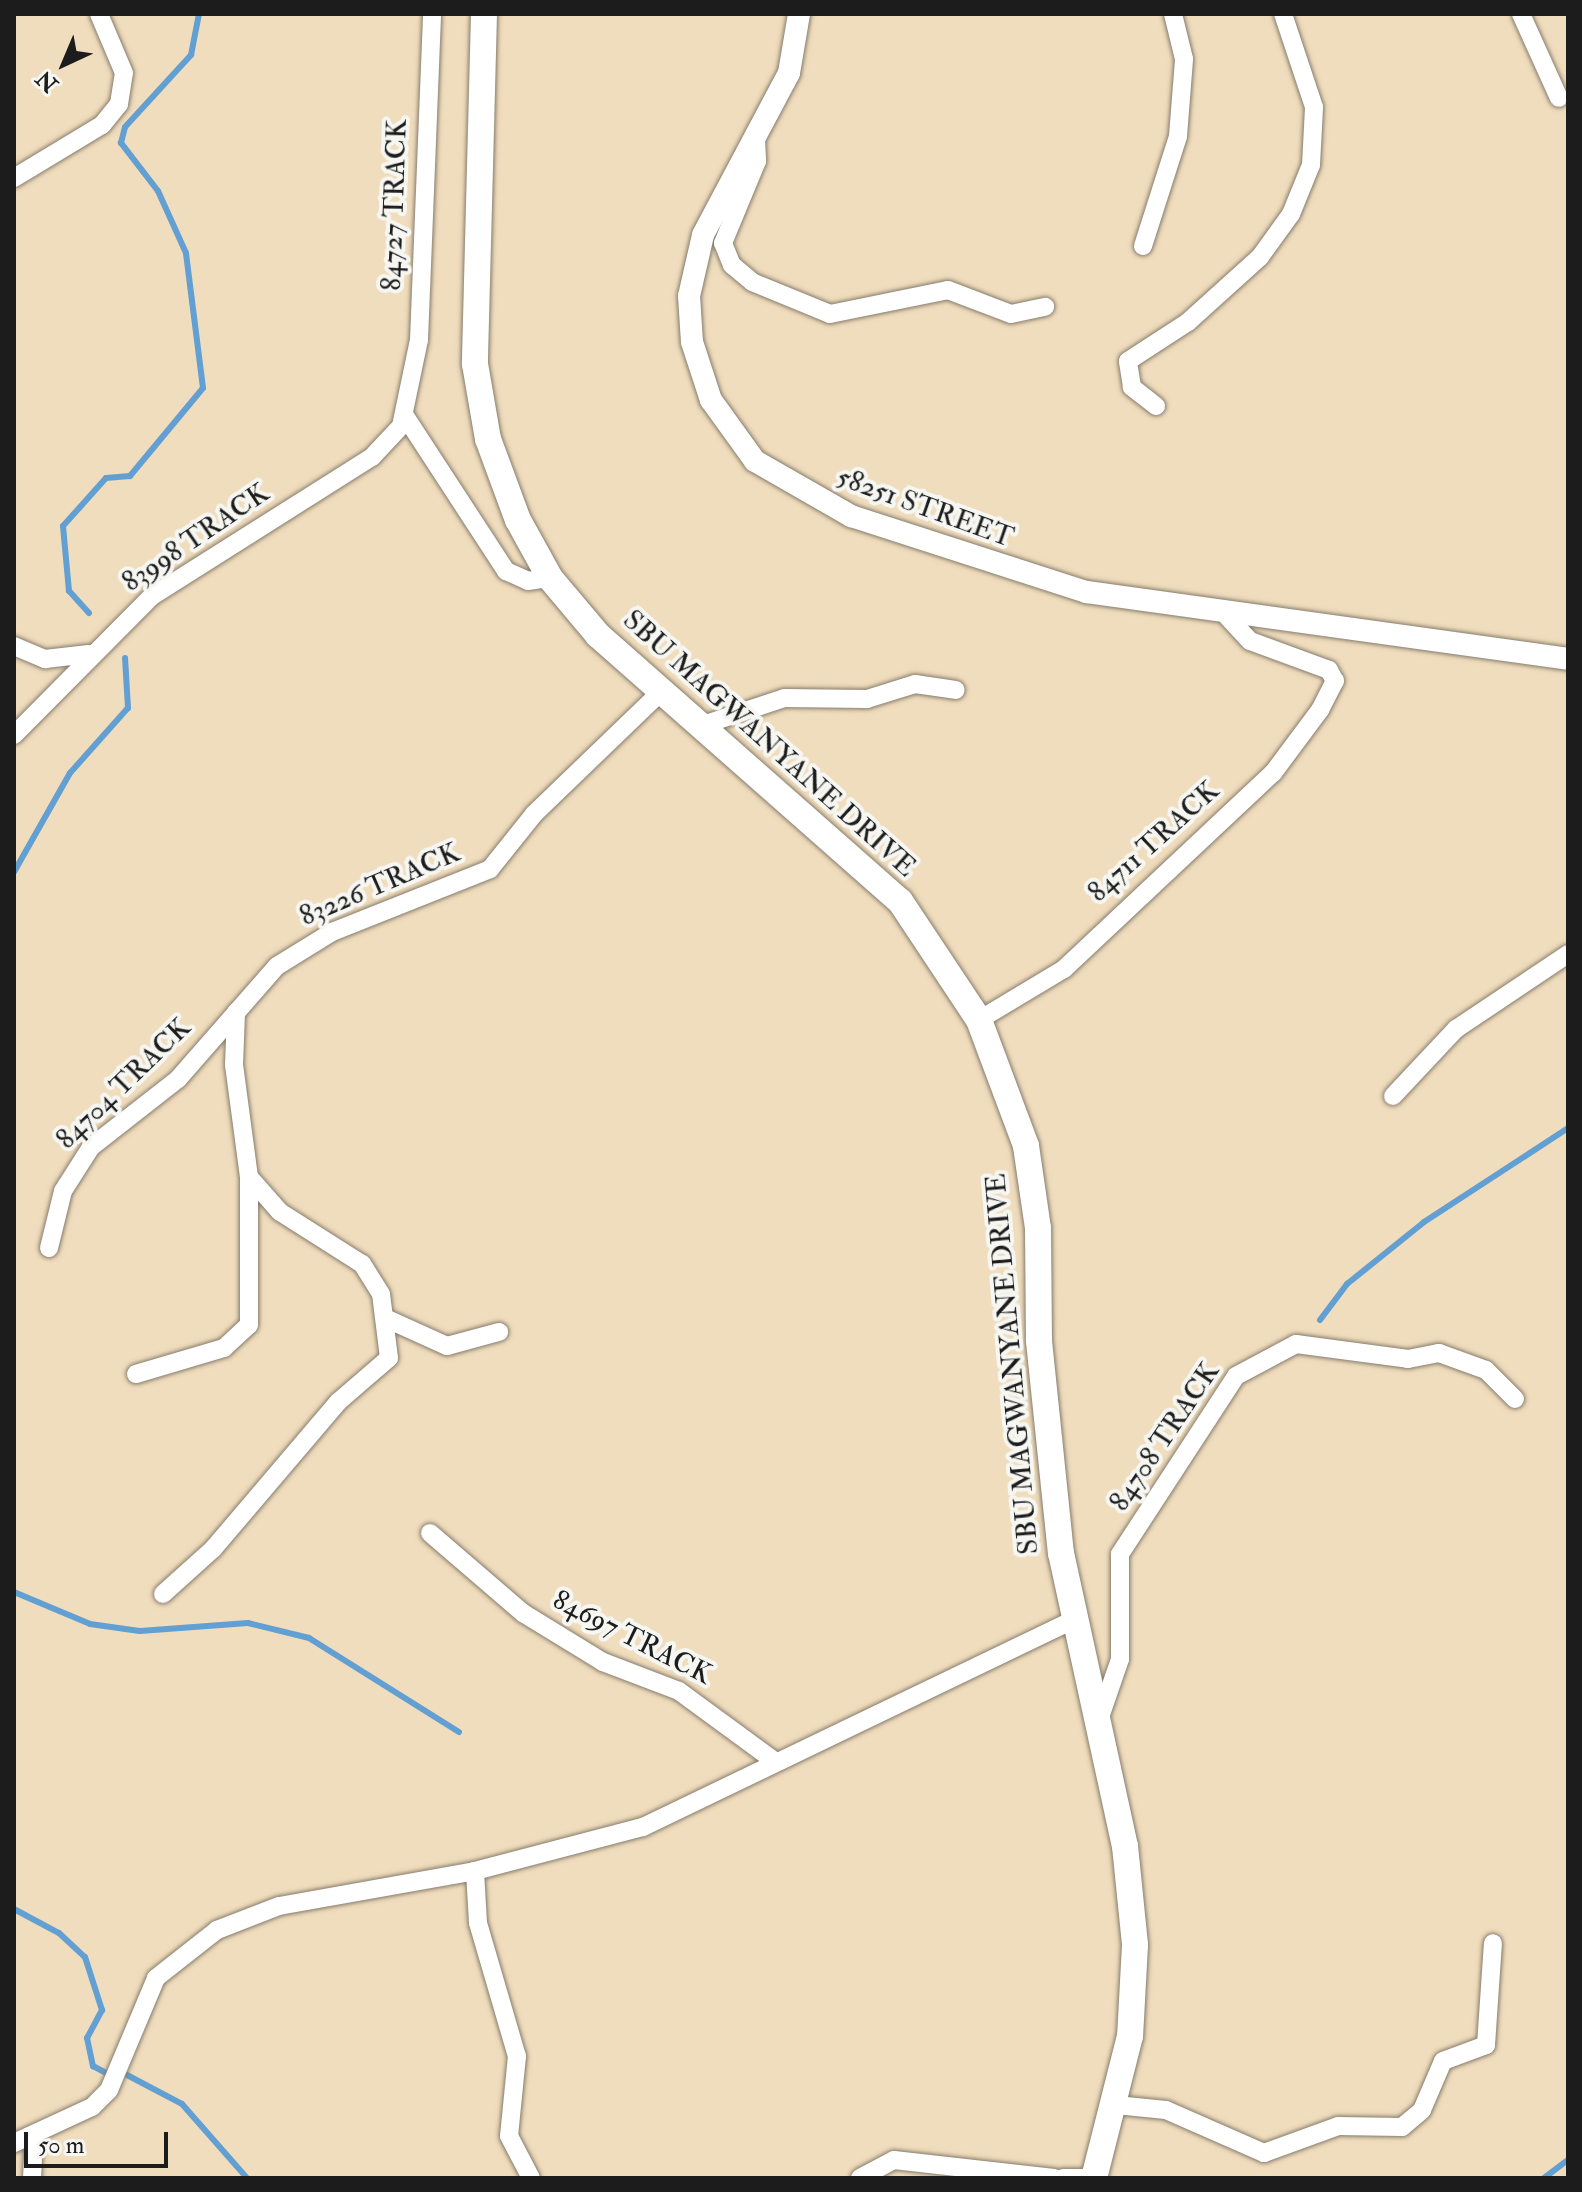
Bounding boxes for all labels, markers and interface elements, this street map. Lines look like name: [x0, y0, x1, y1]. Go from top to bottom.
north arrow: [24, 24, 104, 104]
text: N: [31, 64, 64, 98]
street label: 84727 TRACK: [375, 119, 415, 291]
street label: 58251 STREET: [832, 461, 1018, 555]
street label: 83998 TRACK: [116, 477, 276, 599]
street label: SBU MAGWANYANE DRIVE: [616, 604, 922, 884]
street label: 84711 TRACK: [1082, 774, 1226, 910]
street label: 83226 TRACK: [295, 836, 465, 934]
street label: 84704 TRACK: [50, 1012, 198, 1156]
street label: SBU MAGWANYANE DRIVE: [980, 1172, 1046, 1556]
street label: 84708 TRACK: [1103, 1356, 1227, 1518]
street label: 84697 TRACK: [547, 1584, 717, 1692]
scale bar: [28, 2116, 172, 2166]
text: 50 m: [38, 2130, 84, 2161]

